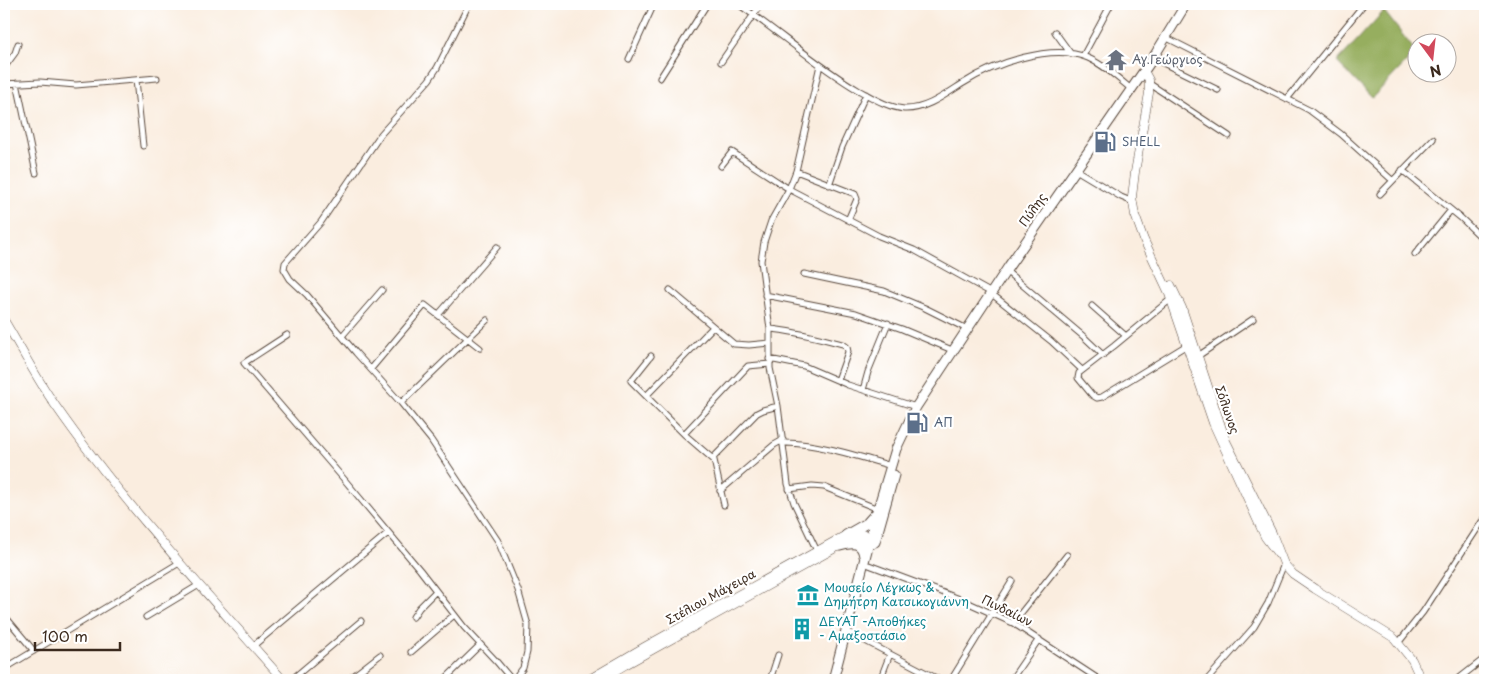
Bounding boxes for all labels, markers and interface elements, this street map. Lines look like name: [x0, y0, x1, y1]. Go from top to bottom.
north arrow: [1406, 32, 1456, 82]
temple icon: Αγ.Γεώργιος: [1103, 47, 1129, 73]
place label: Αγ.Γεώργιος: [1132, 50, 1203, 68]
text: N: [1427, 59, 1444, 83]
fuel station icon: SHELL: [1092, 129, 1118, 155]
place label: SHELL: [1122, 132, 1160, 150]
street label: Πύλης: [1014, 189, 1050, 230]
street label: Σόλωνος: [1211, 383, 1245, 436]
fuel station icon: ΑΠ: [904, 410, 930, 436]
place label: ΑΠ: [934, 413, 953, 431]
street label: Στέλιου Μάγειρα: [663, 564, 759, 628]
place label: Μουσείο Λέγκως & Δημήτρη Κατσικογιάννη: [824, 578, 969, 610]
museum icon: Μουσείο Λέγκως & Δημήτρη Κατσικογιάννη: [795, 582, 821, 608]
street label: Πινδαίων: [979, 590, 1036, 630]
place label: ΔΕΥΑΤ -Αποθήκες - Αμαξοστάσιο: [819, 612, 926, 644]
building icon: ΔΕΥΑΤ -Αποθήκες - Αμαξοστάσιο: [789, 616, 815, 642]
scale bar: [35, 619, 120, 651]
text: 100 m: [42, 624, 88, 647]

